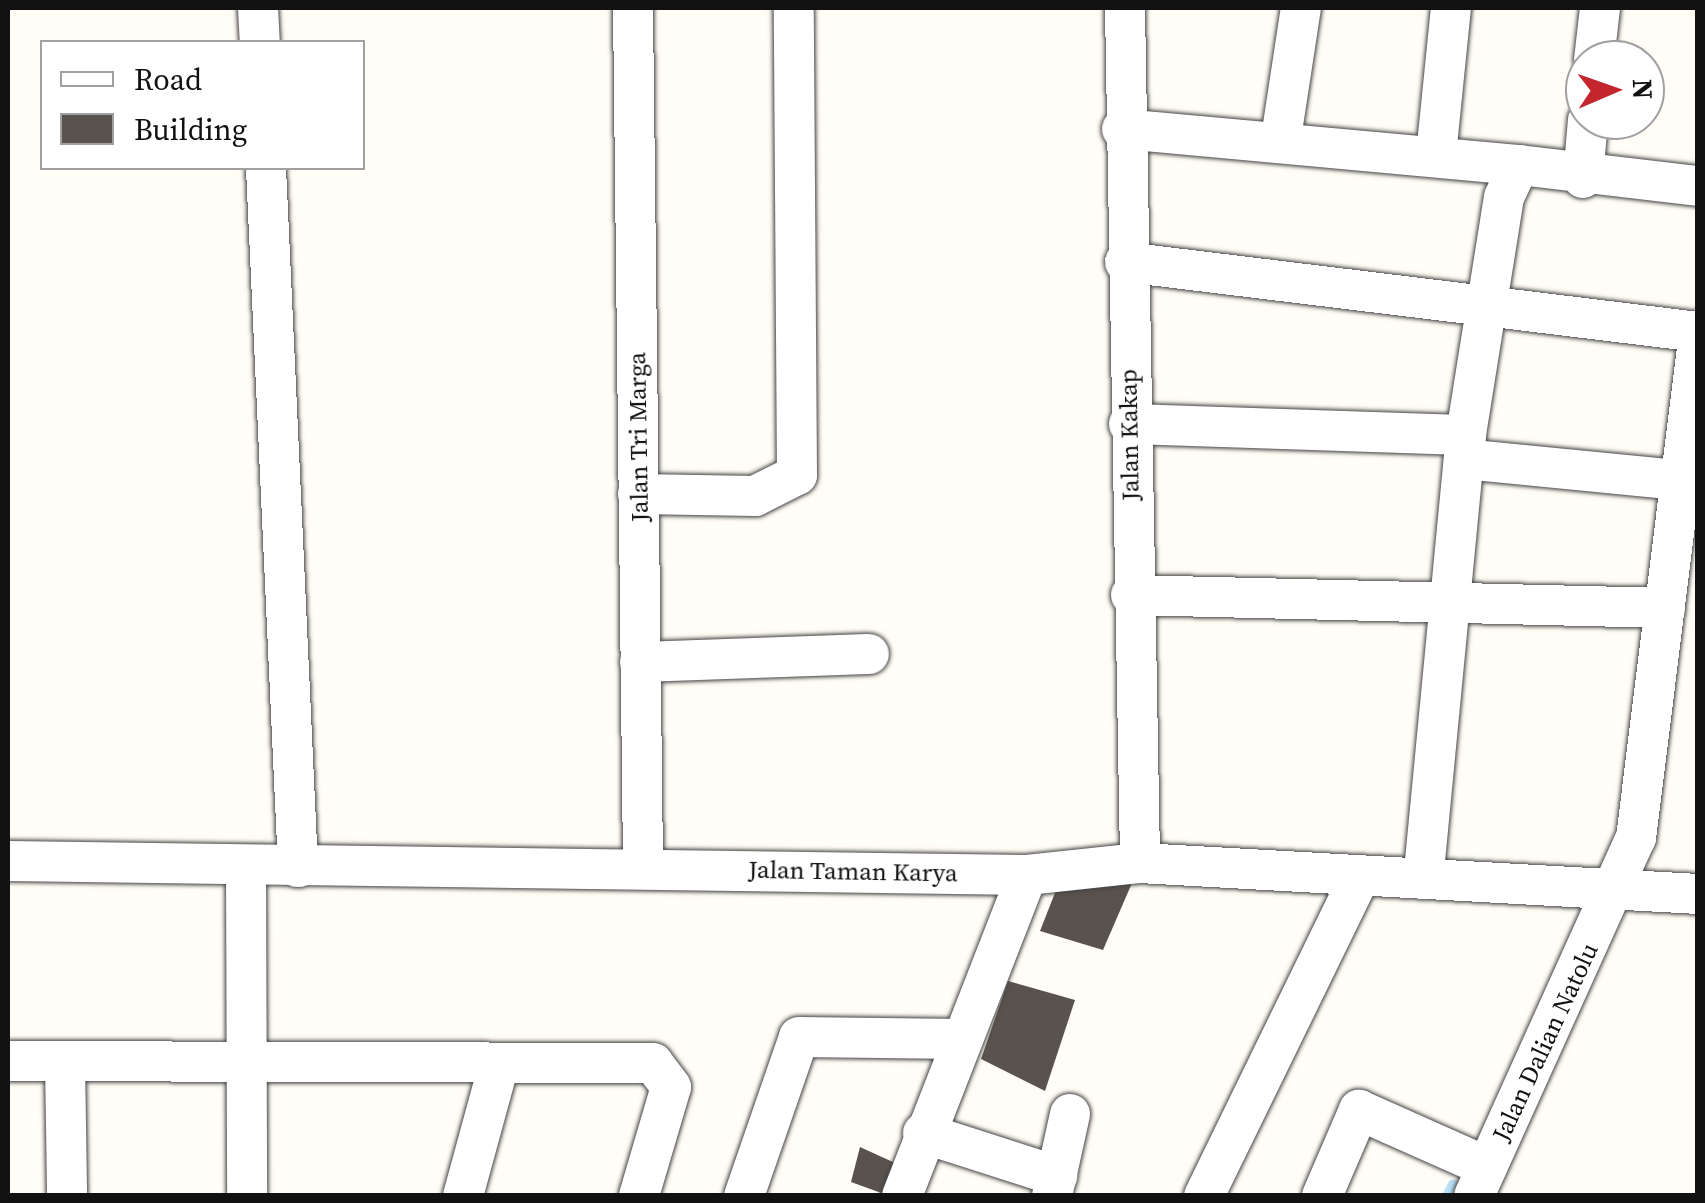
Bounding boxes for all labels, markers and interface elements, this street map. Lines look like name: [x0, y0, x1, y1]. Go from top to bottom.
legend: [40, 40, 365, 170]
north arrow: [1565, 40, 1665, 140]
text: Road: [134, 59, 202, 100]
text: N: [1624, 78, 1662, 100]
text: Building: [134, 109, 247, 150]
street label: Jalan Tri Marga: [622, 351, 654, 523]
street label: Jalan Kakap: [1113, 369, 1145, 501]
street label: Jalan Taman Karya: [748, 854, 958, 888]
street label: Jalan Dalian Natolu: [1486, 938, 1604, 1146]

